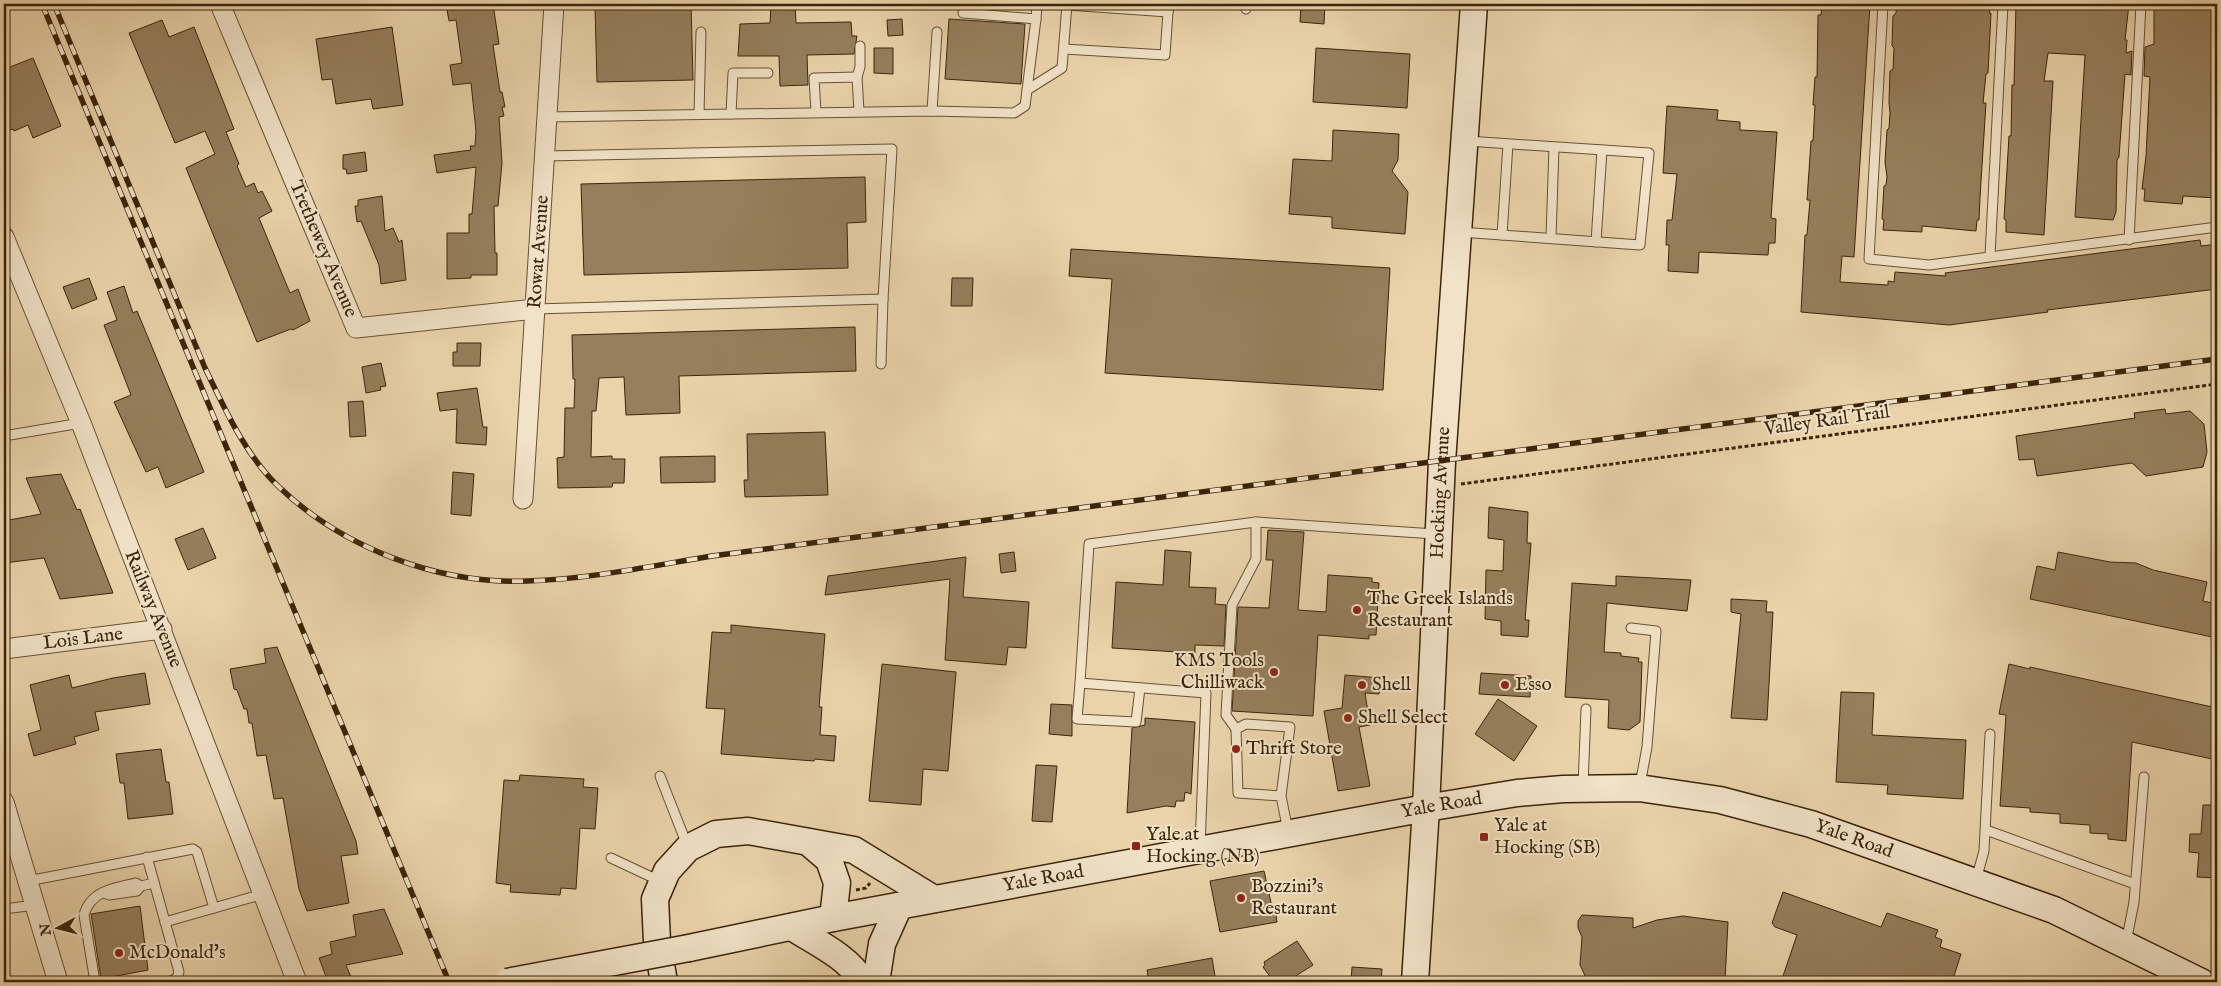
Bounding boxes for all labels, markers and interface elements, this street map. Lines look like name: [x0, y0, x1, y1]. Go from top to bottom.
street label: Trethewey Avenue: [283, 177, 363, 321]
street label: Rowat Avenue: [523, 194, 555, 310]
street label: Valley Rail Trail: [1762, 400, 1892, 442]
street label: Hocking Avenue: [1426, 426, 1456, 559]
street label: Railway Avenue: [119, 547, 188, 671]
place label: The Greek Islands Restaurant: [1367, 587, 1513, 633]
marker: The Greek Islands Restaurant: [1351, 604, 1363, 616]
street label: Lois Lane: [42, 622, 125, 656]
place label: KMS Tools Chilliwack: [1174, 649, 1265, 695]
marker: KMS Tools Chilliwack: [1268, 666, 1280, 678]
place label: Shell: [1372, 673, 1412, 697]
place label: Esso: [1515, 673, 1552, 697]
marker: Shell: [1356, 679, 1368, 691]
marker: Esso: [1499, 679, 1511, 691]
place label: Shell Select: [1358, 706, 1449, 730]
marker: Shell Select: [1342, 712, 1354, 724]
place label: Thrift Store: [1246, 737, 1342, 761]
marker: Thrift Store: [1230, 743, 1242, 755]
street label: Yale Road: [1399, 787, 1485, 824]
place label: Yale at Hocking (SB): [1494, 814, 1600, 860]
street label: Yale Road: [1811, 814, 1897, 864]
place label: Yale at Hocking (NB): [1146, 823, 1259, 869]
marker: Yale at Hocking (SB): [1478, 831, 1490, 843]
marker: Yale at Hocking (NB): [1130, 840, 1142, 852]
street label: Yale Road: [1001, 860, 1086, 898]
place label: Bozzini's Restaurant: [1251, 875, 1338, 921]
marker: Bozzini's Restaurant: [1235, 892, 1247, 904]
north arrow: [32, 904, 82, 954]
text: N: [36, 922, 56, 938]
place label: McDonald's: [129, 941, 226, 965]
marker: McDonald's: [113, 947, 125, 959]

